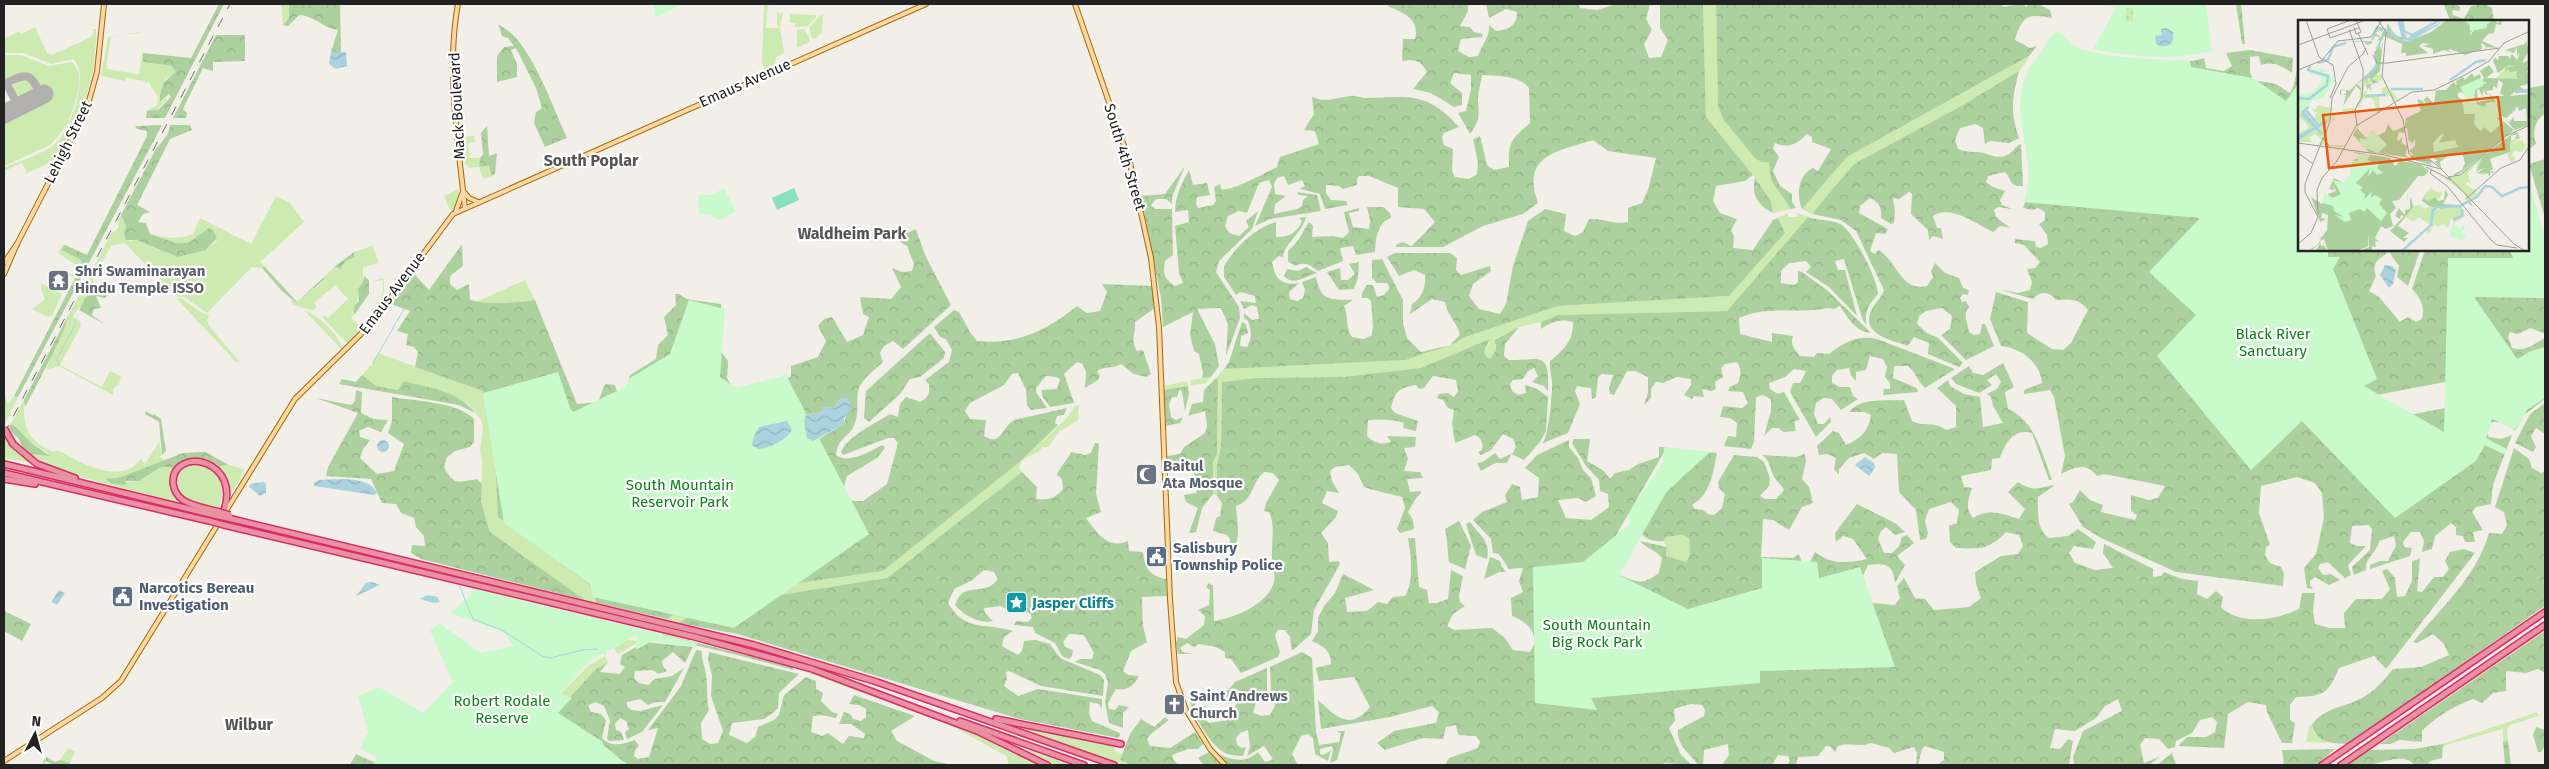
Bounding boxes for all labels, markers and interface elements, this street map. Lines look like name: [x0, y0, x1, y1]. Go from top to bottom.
inset map: [2298, 20, 2529, 251]
street label: Mack Boulevard: [445, 52, 469, 160]
street label: Emaus Avenue: [696, 55, 794, 111]
street label: Lehigh Street: [40, 97, 96, 186]
street label: South 4th Street: [1100, 101, 1150, 213]
district label: South Poplar: [544, 151, 639, 170]
district label: Waldheim Park: [798, 224, 906, 243]
street label: Emaus Avenue: [355, 248, 429, 338]
place label: Shri Swaminarayan Hindu Temple ISSO: [75, 262, 205, 297]
temple icon: Shri Swaminarayan Hindu Temple ISSO: [47, 268, 71, 292]
park label: Black River Sanctuary: [2235, 325, 2311, 360]
place label: Baitul Ata Mosque: [1162, 457, 1243, 492]
mosque icon: Baitul Ata Mosque: [1135, 463, 1159, 487]
park label: South Mountain Reservoir Park: [626, 476, 734, 511]
place label: Salisbury Township Police: [1173, 539, 1283, 574]
public building icon: Salisbury Township Police: [1145, 545, 1169, 569]
place label: Narcotics Bereau Investigation: [139, 579, 254, 614]
public building icon: Narcotics Bereau Investigation: [111, 585, 135, 609]
place icon: Jasper Cliffs: [1004, 591, 1028, 615]
place label: Jasper Cliffs: [1031, 594, 1114, 612]
park label: South Mountain Big Rock Park: [1543, 616, 1651, 651]
place label: Saint Andrews Church: [1190, 687, 1288, 722]
park label: Robert Rodale Reserve: [454, 692, 550, 727]
church icon: Saint Andrews Church: [1162, 693, 1186, 717]
north arrow: [10, 709, 60, 759]
text: N: [31, 713, 42, 731]
district label: Wilbur: [225, 715, 274, 734]

